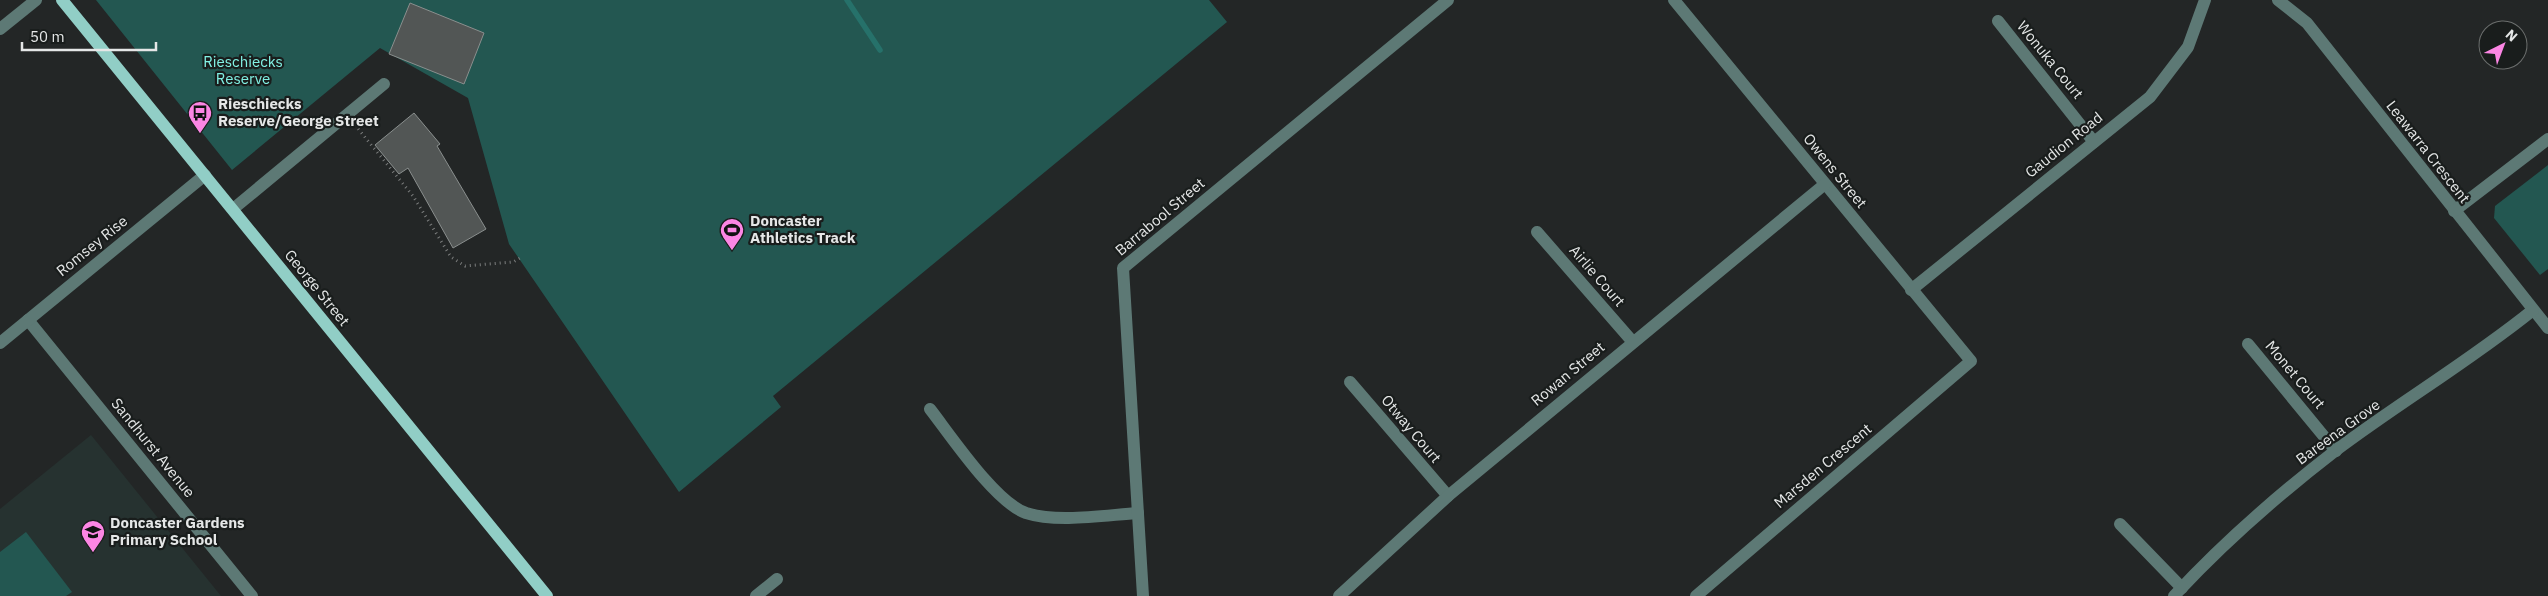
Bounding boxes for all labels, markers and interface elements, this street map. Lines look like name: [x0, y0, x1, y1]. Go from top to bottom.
street label: Wonuka Court: [2013, 17, 2088, 103]
scale bar: [22, 20, 156, 52]
north arrow: [2478, 20, 2528, 70]
text: N: [2502, 25, 2521, 45]
text: 50 m: [30, 27, 65, 46]
park label: Rieschiecks Reserve: [203, 52, 283, 88]
place label: Rieschiecks Reserve/George Street: [218, 94, 379, 130]
street label: Leawarra Crescent: [2382, 97, 2474, 207]
bus stop icon: Rieschiecks Reserve/George Street: [187, 100, 213, 134]
street label: Gaudion Road: [2021, 108, 2106, 182]
street label: Owens Street: [1799, 129, 1871, 212]
street label: Barrabool Street: [1111, 174, 1208, 260]
street label: Romsey Rise: [52, 211, 131, 280]
place label: Doncaster Athletics Track: [750, 211, 856, 247]
sports icon: Doncaster Athletics Track: [719, 217, 745, 251]
street label: Airlie Court: [1565, 241, 1629, 310]
street label: George Street: [281, 246, 354, 330]
street label: Rowan Street: [1527, 337, 1608, 410]
street label: Monet Court: [2261, 337, 2329, 413]
street label: Otway Court: [1377, 391, 1445, 467]
street label: Sandhurst Avenue: [107, 394, 199, 501]
street label: Bareena Grove: [2292, 395, 2384, 468]
street label: Marsden Crescent: [1770, 419, 1875, 512]
place label: Doncaster Gardens Primary School: [110, 513, 245, 549]
school or university icon: Doncaster Gardens Primary School: [80, 519, 106, 553]

